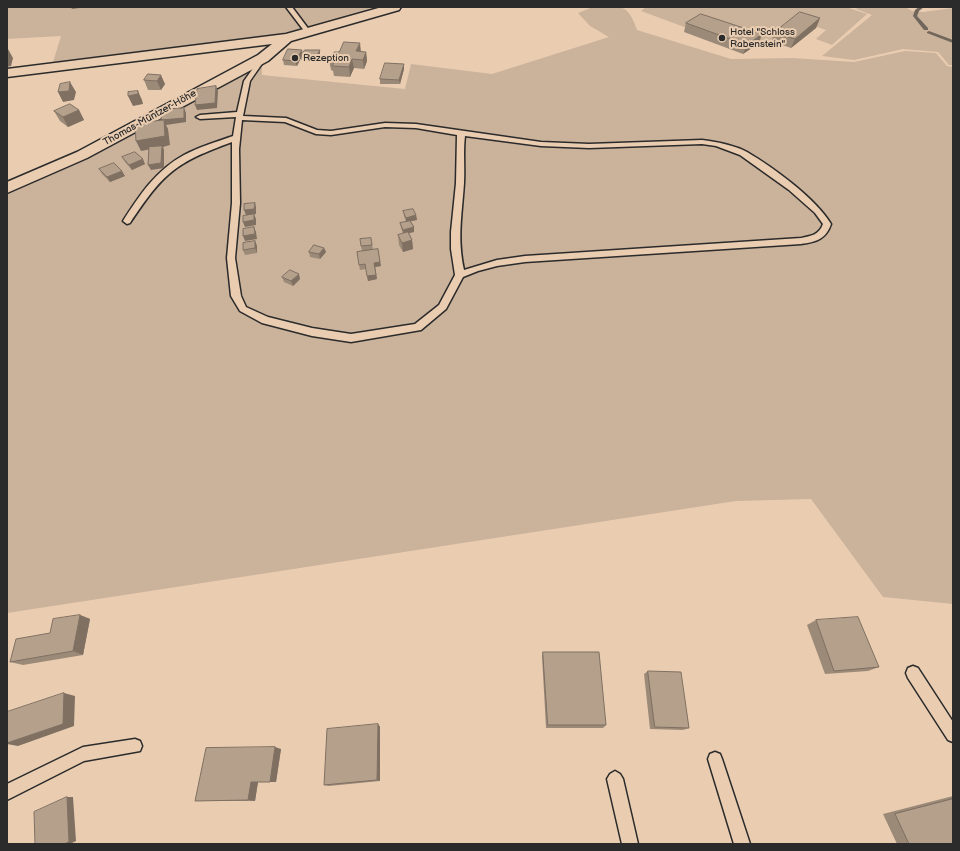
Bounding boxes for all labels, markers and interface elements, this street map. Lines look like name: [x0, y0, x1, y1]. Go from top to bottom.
place label: Hotel "Schloss Rabenstein": [730, 26, 795, 50]
marker: Hotel "Schloss Rabenstein": [717, 33, 727, 43]
place label: Rezeption: [303, 52, 349, 64]
marker: Rezeption: [290, 53, 300, 63]
street label: Thomas-Müntzer-Höhe: [101, 87, 199, 149]

